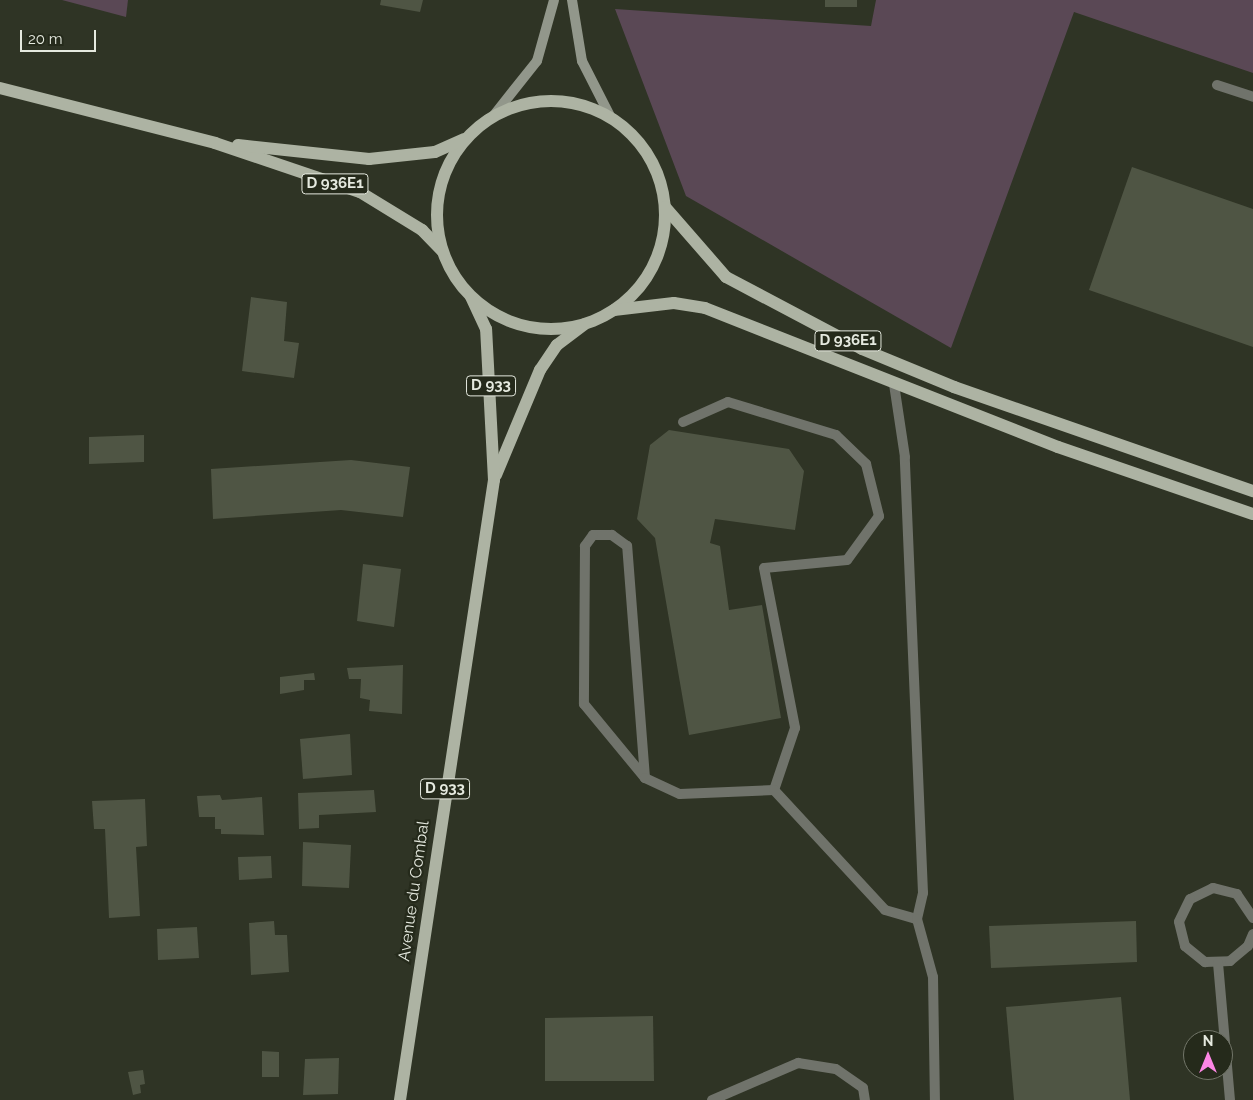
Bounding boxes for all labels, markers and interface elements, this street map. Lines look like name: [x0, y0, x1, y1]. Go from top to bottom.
scale bar: [22, 20, 99, 52]
text: 20 m: [28, 30, 63, 48]
road number: D 936E1: [301, 172, 369, 196]
road number: D 936E1: [814, 328, 882, 354]
road number: D 933: [466, 374, 516, 398]
road number: D 933: [420, 776, 470, 802]
street label: Avenue du Combal: [395, 819, 433, 963]
north arrow: [1183, 1030, 1233, 1080]
text: N: [1203, 1033, 1213, 1049]

